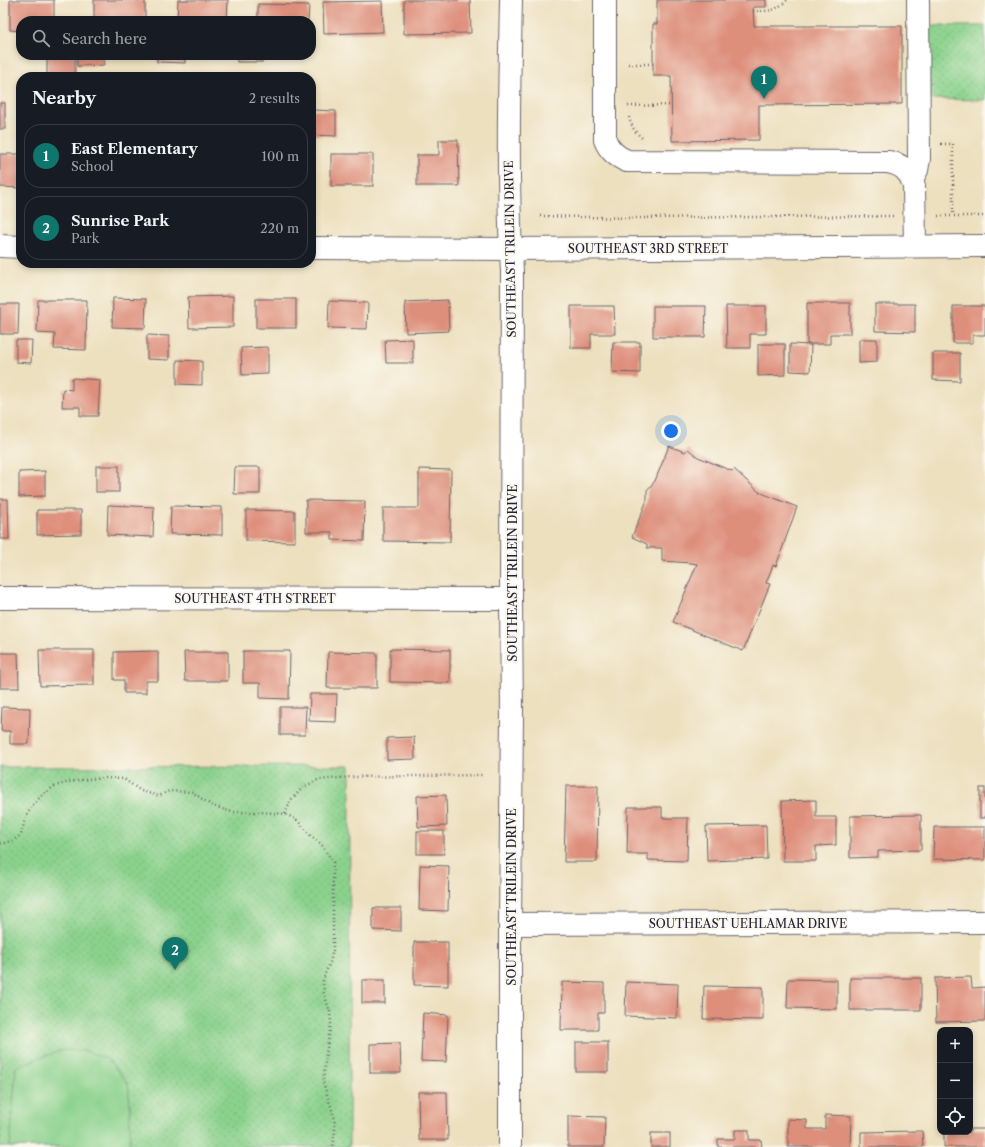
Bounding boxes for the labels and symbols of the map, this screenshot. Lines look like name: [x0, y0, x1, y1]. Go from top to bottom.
pin: 1: [751, 66, 777, 99]
street label: SOUTHEAST TRILEIN DRIVE: [501, 160, 519, 338]
street label: SOUTHEAST 3RD STREET: [568, 241, 728, 256]
your location: [661, 421, 681, 441]
street label: SOUTHEAST TRILEIN DRIVE: [505, 484, 520, 662]
street label: SOUTHEAST 4TH STREET: [174, 591, 336, 606]
street label: SOUTHEAST TRILEIN DRIVE: [504, 808, 519, 986]
street label: SOUTHEAST UEHLAMAR DRIVE: [649, 916, 847, 931]
pin: 2: [162, 937, 188, 970]

